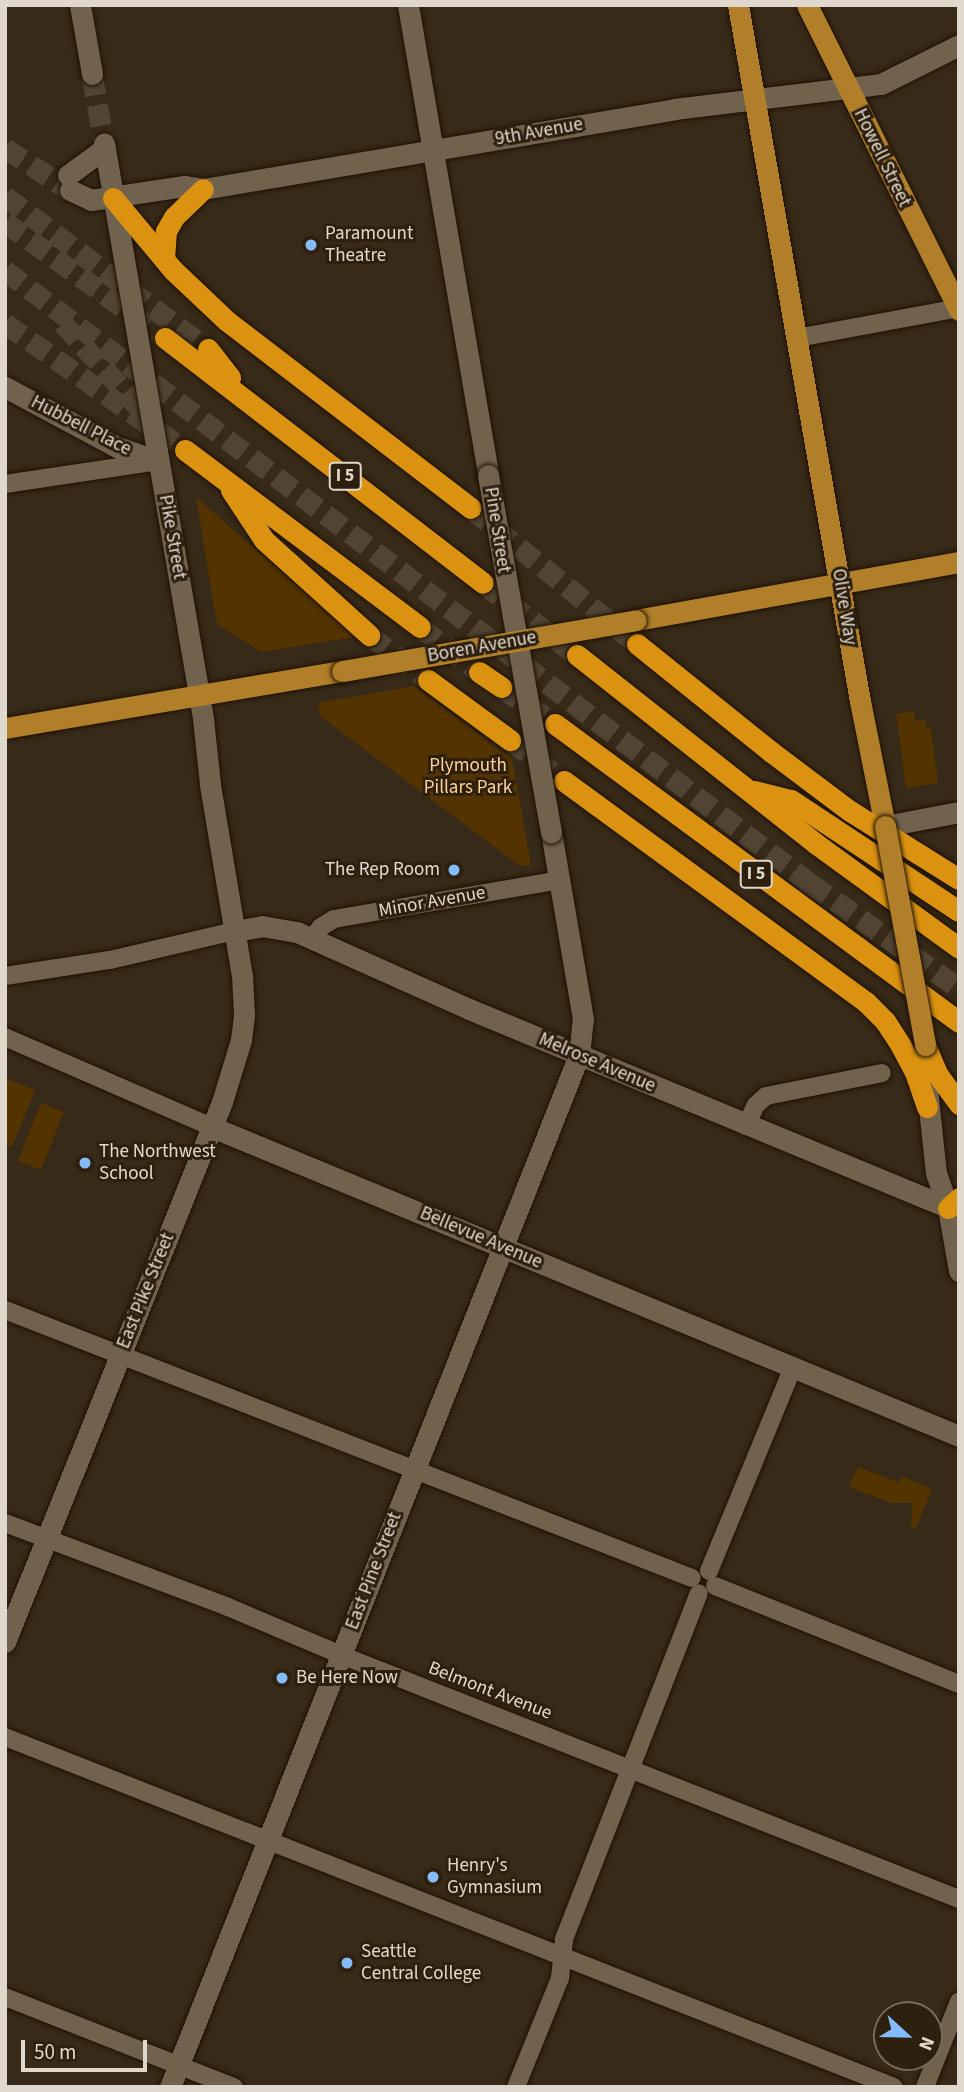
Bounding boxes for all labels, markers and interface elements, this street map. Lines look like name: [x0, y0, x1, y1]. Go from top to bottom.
street label: Howell Street: [848, 105, 916, 211]
street label: 9th Avenue: [493, 113, 585, 151]
place label: Paramount Theatre: [325, 223, 413, 267]
marker: Paramount Theatre: [303, 237, 319, 253]
street label: Hubbell Place: [27, 391, 135, 461]
road number: I 5: [328, 462, 362, 490]
street label: Pine Street: [479, 485, 515, 575]
street label: Pike Street: [153, 493, 191, 581]
street label: Olive Way: [827, 567, 861, 647]
street label: Boren Avenue: [426, 626, 538, 668]
park label: Plymouth Pillars Park: [424, 755, 512, 799]
place label: The Rep Room: [325, 859, 440, 881]
road number: I 5: [738, 860, 774, 888]
marker: The Rep Room: [446, 862, 462, 878]
street label: Minor Avenue: [377, 881, 487, 923]
street label: Melrose Avenue: [535, 1028, 659, 1098]
place label: The Northwest School: [99, 1141, 216, 1185]
marker: The Northwest School: [77, 1155, 93, 1171]
street label: Bellevue Avenue: [416, 1202, 546, 1274]
street label: East Pike Street: [112, 1230, 180, 1352]
street label: East Pine Street: [341, 1509, 407, 1633]
street label: Belmont Avenue: [425, 1657, 555, 1725]
place label: Be Here Now: [296, 1667, 398, 1689]
marker: Be Here Now: [274, 1670, 290, 1686]
place label: Henry's Gymnasium: [447, 1855, 542, 1899]
marker: Henry's Gymnasium: [425, 1869, 441, 1885]
place label: Seattle Central College: [361, 1941, 481, 1985]
marker: Seattle Central College: [339, 1955, 355, 1971]
north arrow: [873, 2001, 943, 2071]
scale bar: [24, 2025, 150, 2070]
text: N: [911, 2032, 941, 2054]
text: 50 m: [34, 2037, 76, 2067]

